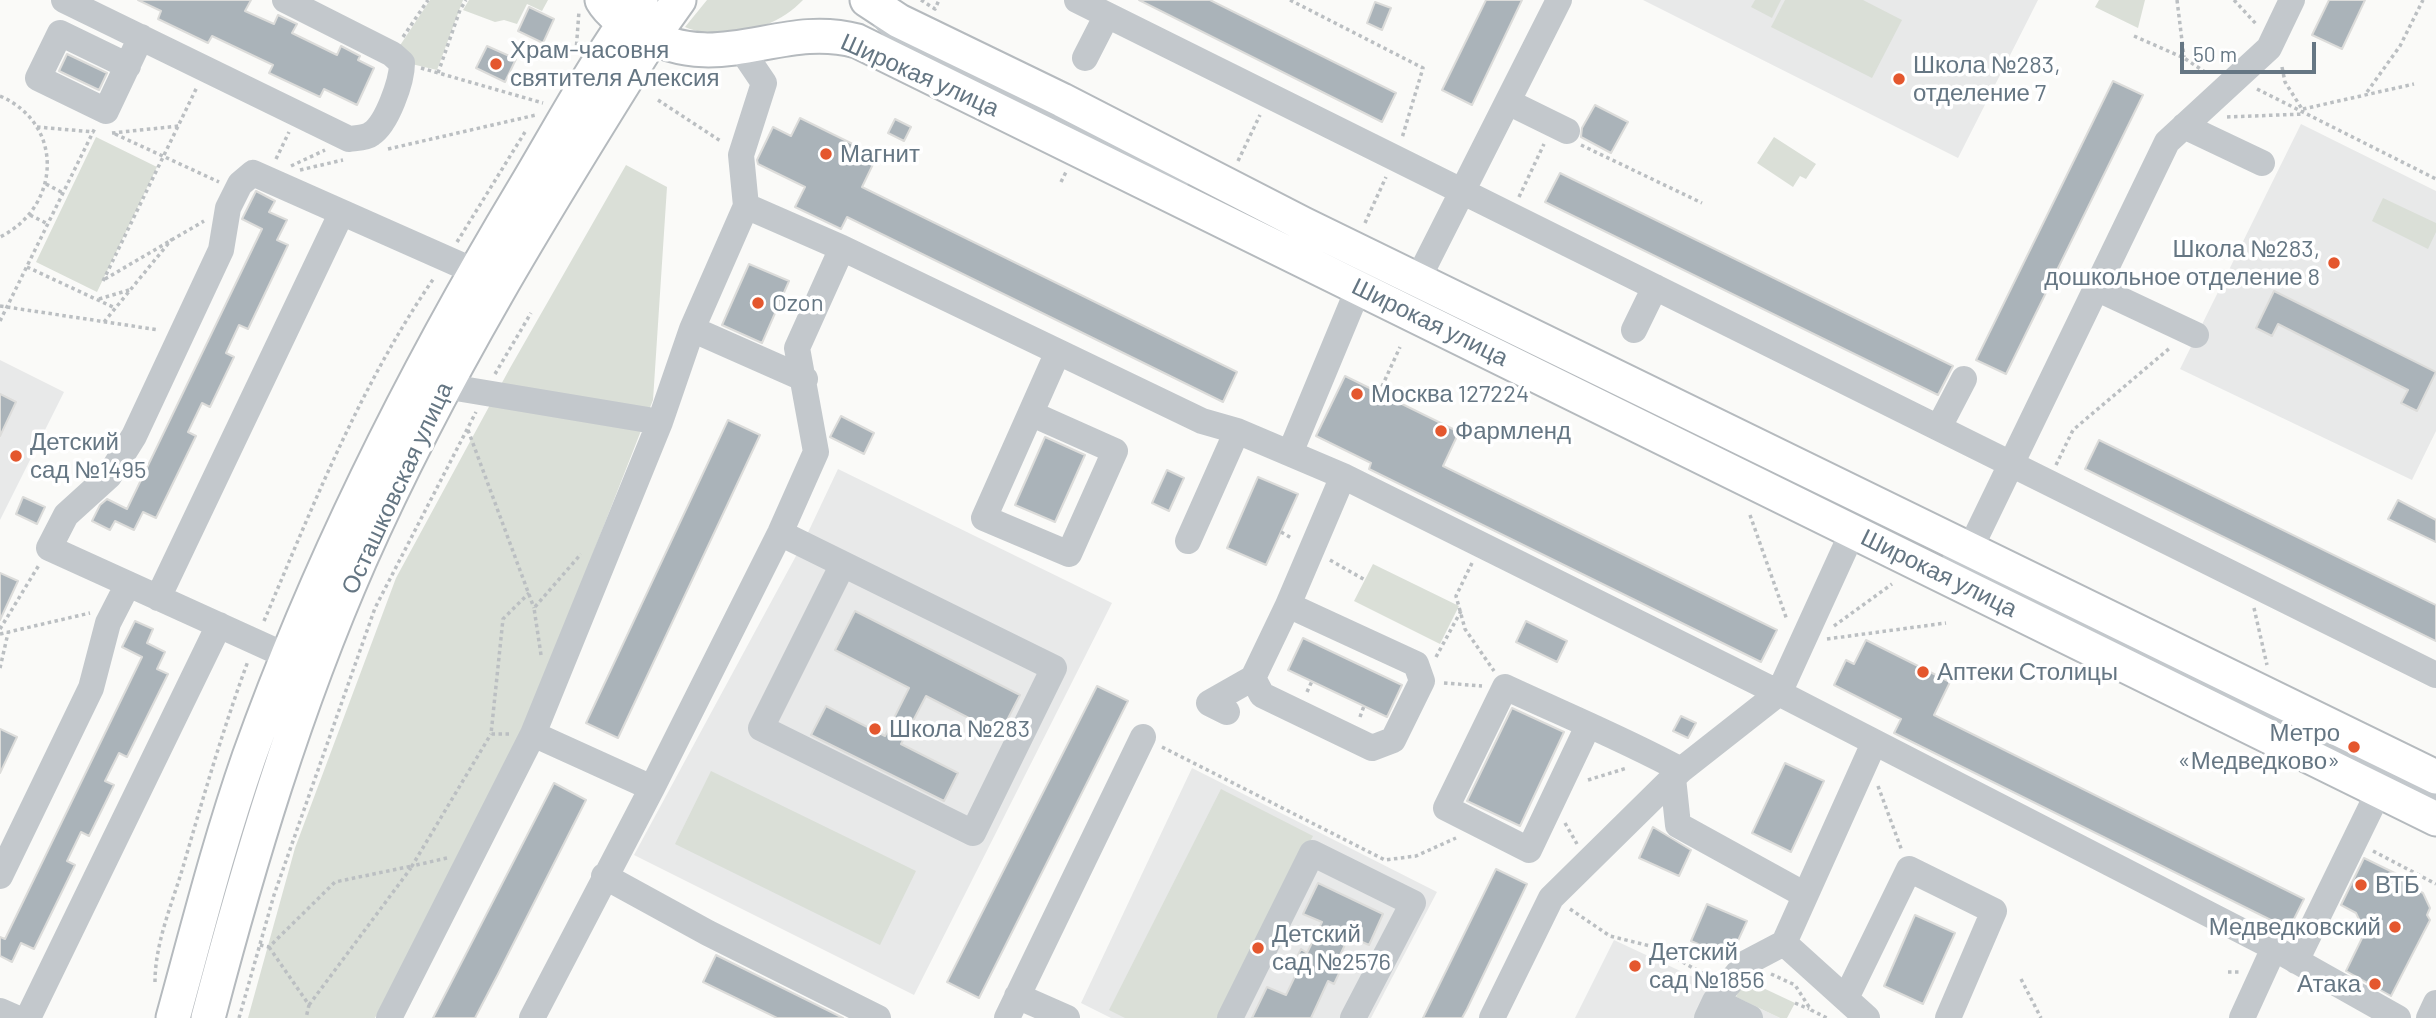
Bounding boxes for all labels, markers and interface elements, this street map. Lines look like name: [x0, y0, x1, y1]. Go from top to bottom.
street label: Широкая улица: [836, 27, 1004, 123]
scale bar: [2184, 28, 2320, 72]
place label: Храм-часовня святителя Алексия: [510, 36, 719, 92]
text: 50 m: [2193, 41, 2237, 66]
place label: Школа №283, отделение 7: [1913, 51, 2061, 107]
marker: Храм-часовня святителя Алексия: [488, 56, 504, 72]
marker: Школа №283, отделение 7: [1891, 71, 1907, 87]
place label: Магнит: [840, 140, 920, 168]
marker: Магнит: [818, 146, 834, 162]
place label: Школа №283, дошкольное отделение 8: [2044, 235, 2320, 291]
marker: Школа №283, дошкольное отделение 8: [2326, 255, 2342, 271]
street label: Широкая улица: [1347, 272, 1513, 372]
place label: Ozon: [772, 289, 824, 317]
marker: Ozon: [750, 295, 766, 311]
street label: Осташковская улица: [335, 377, 459, 599]
place label: Москва 127224: [1371, 380, 1529, 408]
marker: Москва 127224: [1349, 386, 1365, 402]
place label: Фармленд: [1455, 417, 1571, 445]
marker: Фармленд: [1433, 423, 1449, 439]
place label: Детский сад №1495: [30, 428, 146, 484]
marker: Детский сад №1495: [8, 448, 24, 464]
street label: Широкая улица: [1856, 523, 2022, 623]
place label: Аптеки Столицы: [1937, 658, 2118, 686]
marker: Аптеки Столицы: [1915, 664, 1931, 680]
place label: Школа №283: [889, 715, 1030, 743]
place label: Метро «Медведково»: [2178, 719, 2340, 775]
marker: Школа №283: [867, 721, 883, 737]
marker: Метро «Медведково»: [2346, 739, 2362, 755]
place label: ВТБ: [2375, 871, 2420, 899]
marker: ВТБ: [2353, 877, 2369, 893]
place label: Медведковский: [2209, 913, 2381, 941]
marker: Медведковский: [2387, 919, 2403, 935]
place label: Детский сад №2576: [1272, 920, 1391, 976]
place label: Детский сад №1856: [1649, 938, 1764, 994]
marker: Детский сад №2576: [1250, 940, 1266, 956]
marker: Детский сад №1856: [1627, 958, 1643, 974]
place label: Атака: [2297, 970, 2361, 998]
marker: Атака: [2367, 976, 2383, 992]

